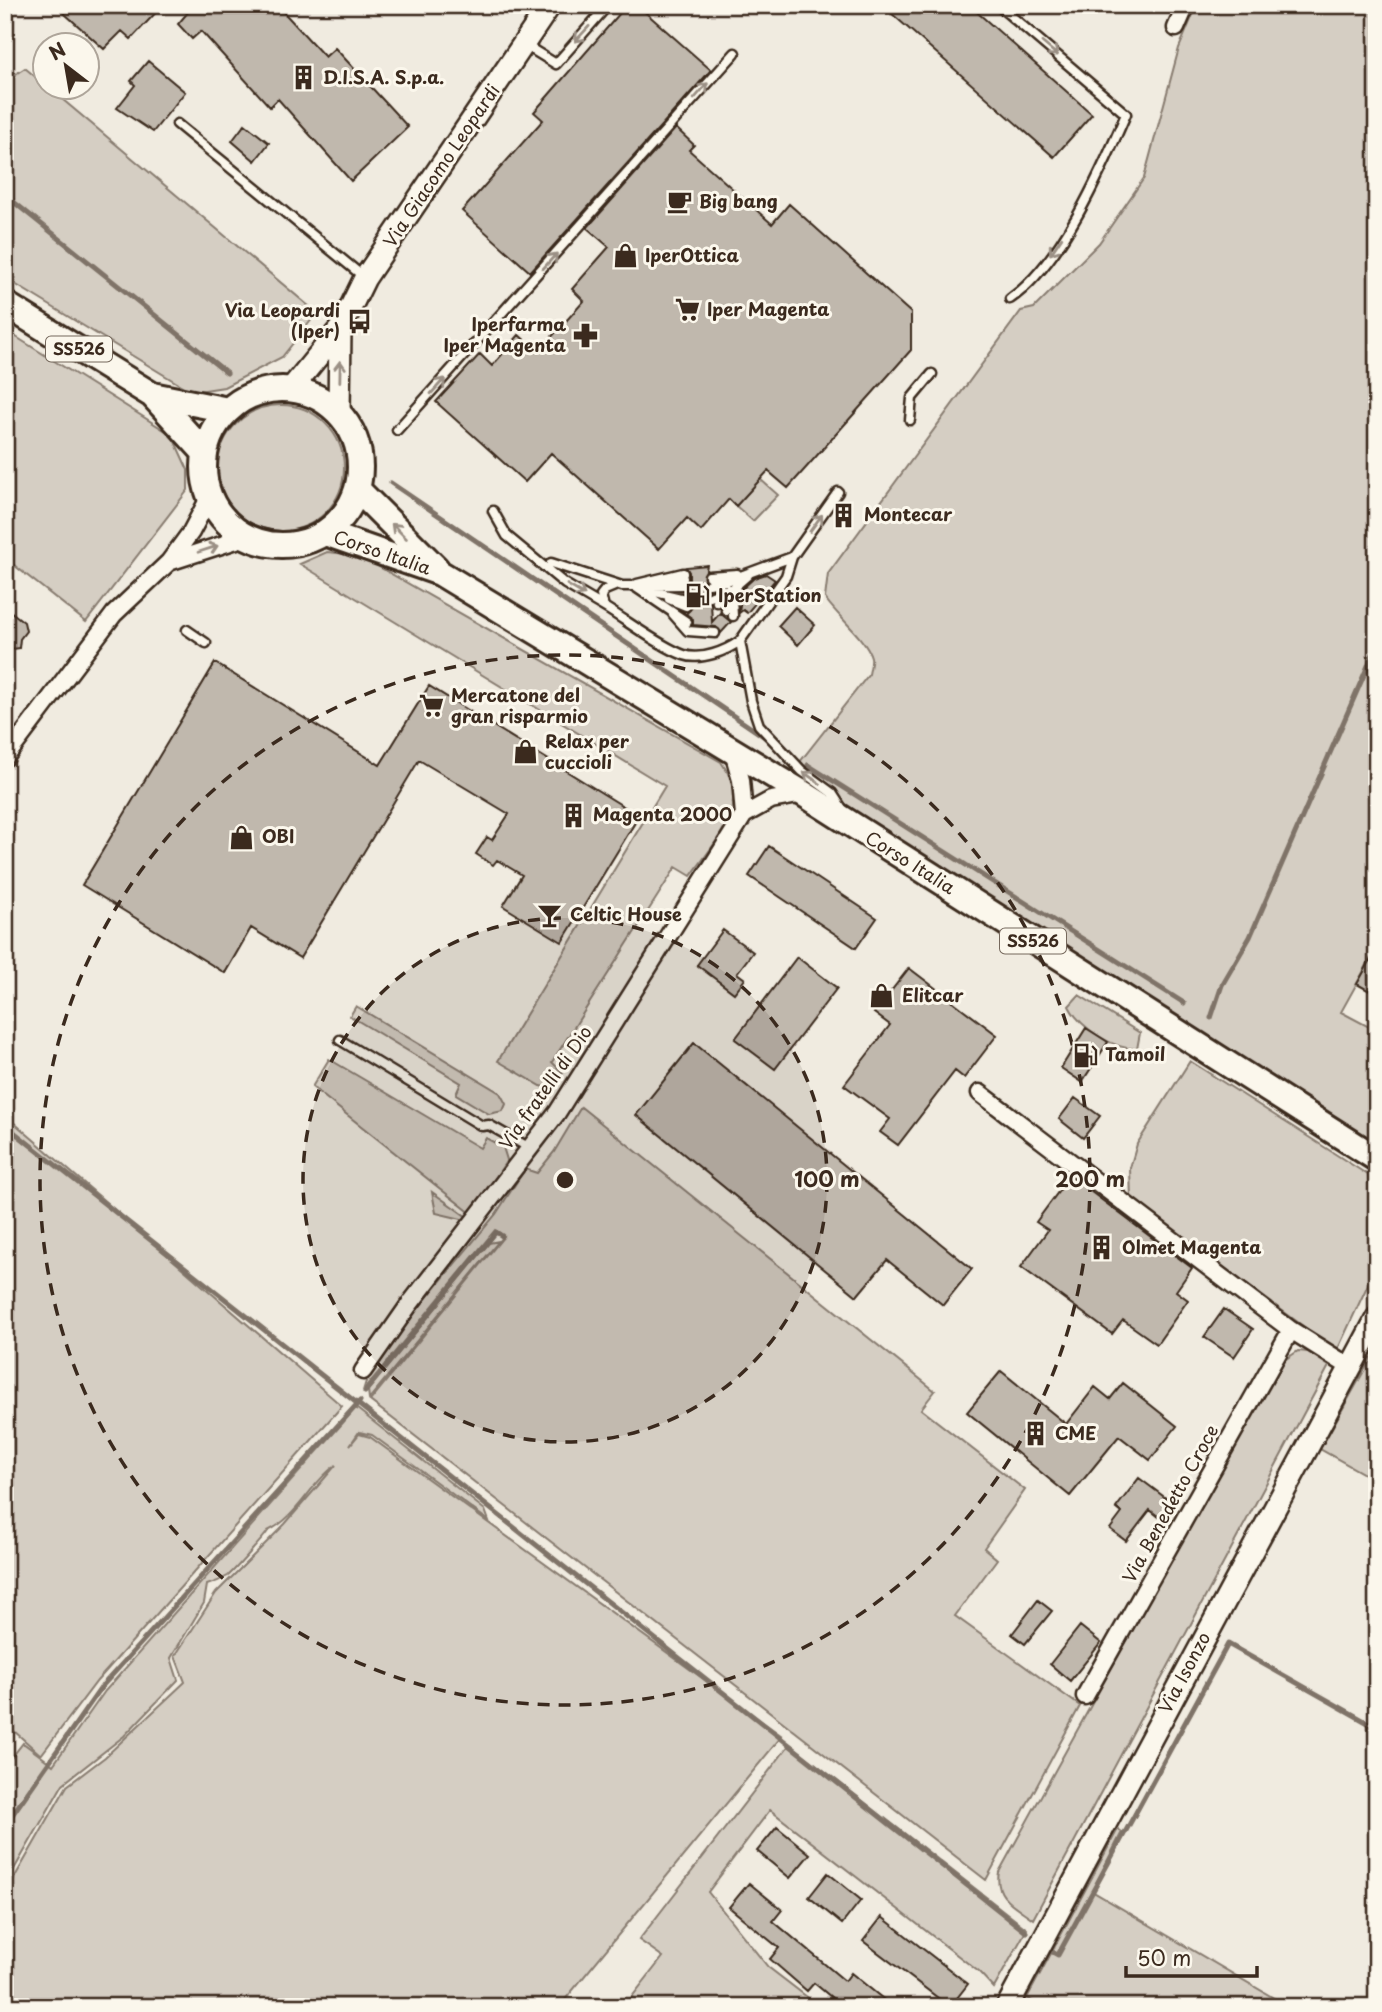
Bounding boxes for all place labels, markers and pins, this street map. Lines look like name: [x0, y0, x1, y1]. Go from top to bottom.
place label: D.I.S.A. S.p.a.: [323, 63, 444, 90]
building icon: D.I.S.A. S.p.a.: [289, 64, 317, 92]
place label: Big bang: [699, 187, 778, 214]
cafe icon: Big bang: [665, 188, 693, 216]
place label: IperOttica: [645, 241, 740, 268]
shop icon: IperOttica: [611, 242, 639, 270]
place label: Iper Magenta: [707, 295, 830, 322]
place label: Via Leopardi (Iper): [225, 296, 340, 344]
supermarket icon: Iper Magenta: [673, 296, 701, 324]
bus stop icon: Via Leopardi (Iper): [346, 307, 374, 335]
place label: Iperfarma Iper Magenta: [444, 310, 566, 358]
pharmacy icon: Iperfarma Iper Magenta: [572, 321, 600, 349]
place label: Montecar: [864, 500, 953, 527]
building icon: Montecar: [830, 501, 858, 529]
place label: IperStation: [718, 581, 822, 608]
fuel station icon: IperStation: [684, 582, 712, 610]
place label: Mercatone del gran risparmio: [451, 681, 588, 729]
supermarket icon: Mercatone del gran risparmio: [417, 692, 445, 720]
place label: Relax per cuccioli: [545, 727, 630, 775]
shop icon: Relax per cuccioli: [511, 738, 539, 766]
place label: Magenta 2000: [593, 800, 732, 827]
building icon: Magenta 2000: [559, 801, 587, 829]
place label: OBI: [262, 822, 294, 849]
shop icon: OBI: [228, 823, 256, 851]
place label: Celtic House: [570, 900, 682, 927]
bar icon: Celtic House: [536, 901, 564, 929]
place label: Elitcar: [902, 981, 964, 1008]
shop icon: Elitcar: [868, 982, 896, 1010]
place label: Tamoil: [1105, 1040, 1165, 1067]
fuel station icon: Tamoil: [1071, 1041, 1099, 1069]
centre of rings: [553, 1168, 577, 1192]
place label: Olmet Magenta: [1122, 1233, 1262, 1260]
building icon: Olmet Magenta: [1088, 1234, 1116, 1262]
place label: CME: [1055, 1419, 1097, 1446]
building icon: CME: [1021, 1420, 1049, 1448]

